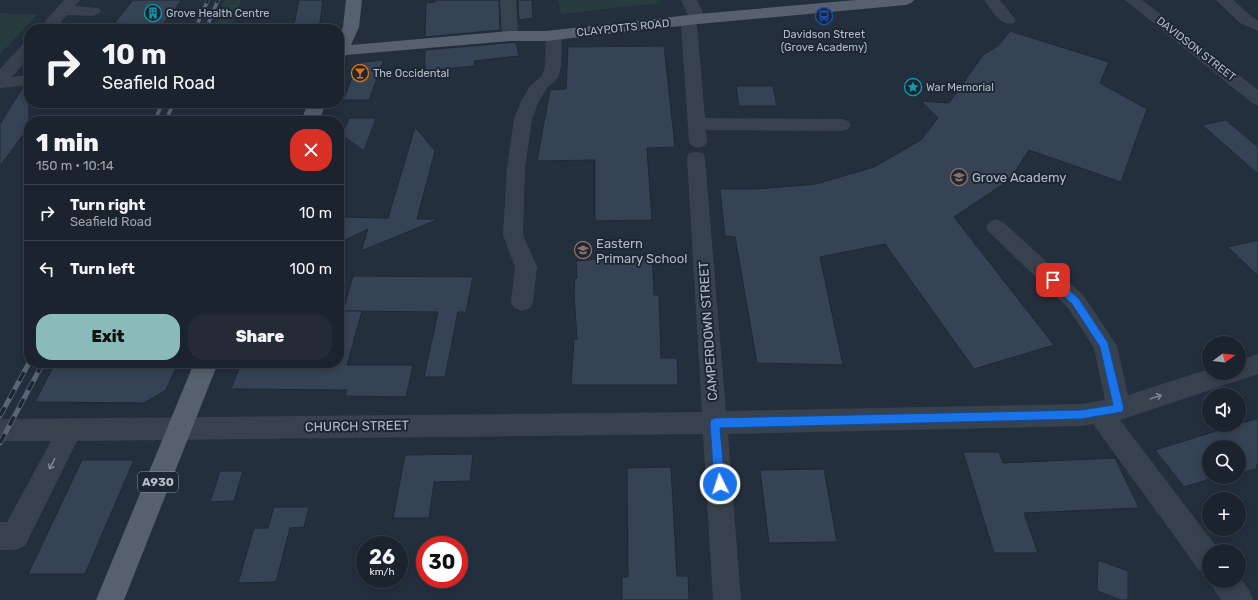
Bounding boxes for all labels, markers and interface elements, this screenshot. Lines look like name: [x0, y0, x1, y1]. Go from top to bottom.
building icon: Grove Health Centre: [143, 3, 163, 23]
bus stop icon: Davidson Street (Grove Academy): [814, 6, 834, 26]
place label: Grove Health Centre: [166, 7, 269, 20]
street label: DAVIDSON STREET: [1154, 14, 1239, 84]
street label: CLAYPOTTS ROAD: [576, 17, 670, 39]
place label: Davidson Street (Grove Academy): [781, 28, 868, 54]
text: 10 m: [102, 38, 167, 71]
icon: right: [36, 40, 88, 92]
bar icon: The Occidental: [350, 63, 370, 83]
place label: The Occidental: [373, 67, 449, 80]
text: Seafield Road: [102, 72, 215, 94]
place icon: War Memorial: [903, 77, 923, 97]
place label: War Memorial: [926, 81, 994, 94]
text: 1 min: [36, 129, 99, 157]
button: close: [290, 129, 332, 171]
text: 150 m · 10:14: [36, 158, 114, 173]
school or university icon: Grove Academy: [949, 167, 969, 187]
place label: Grove Academy: [972, 170, 1067, 185]
text: Turn right: [70, 196, 145, 214]
icon: right: [36, 202, 58, 224]
text: 10 m: [299, 204, 332, 222]
text: Seafield Road: [70, 214, 152, 229]
place label: Eastern Primary School: [596, 236, 687, 266]
school or university icon: Eastern Primary School: [573, 240, 593, 260]
icon: left: [36, 258, 58, 280]
text: Turn left: [70, 260, 135, 278]
text: 100 m: [290, 260, 332, 278]
street label: CAMPERDOWN STREET: [696, 260, 720, 401]
pin: [1036, 263, 1070, 297]
icon: arrive: [1042, 269, 1064, 291]
button: Exit: [36, 314, 180, 360]
button: Share: [188, 314, 332, 360]
north arrow: [1202, 336, 1246, 380]
map controls: [1202, 336, 1246, 588]
button: sound: [1202, 388, 1246, 432]
one-way arrow: [1150, 392, 1162, 400]
street label: CHURCH STREET: [305, 418, 410, 434]
button: search: [1202, 440, 1246, 484]
one-way arrow: [48, 458, 55, 470]
position arrow: [699, 463, 741, 505]
road number: A930: [138, 472, 178, 492]
button: +: [1202, 492, 1246, 536]
speed limit sign: 30: [416, 536, 468, 588]
button: −: [1202, 544, 1246, 588]
text: 26: [369, 545, 395, 569]
text: km/h: [370, 566, 394, 578]

